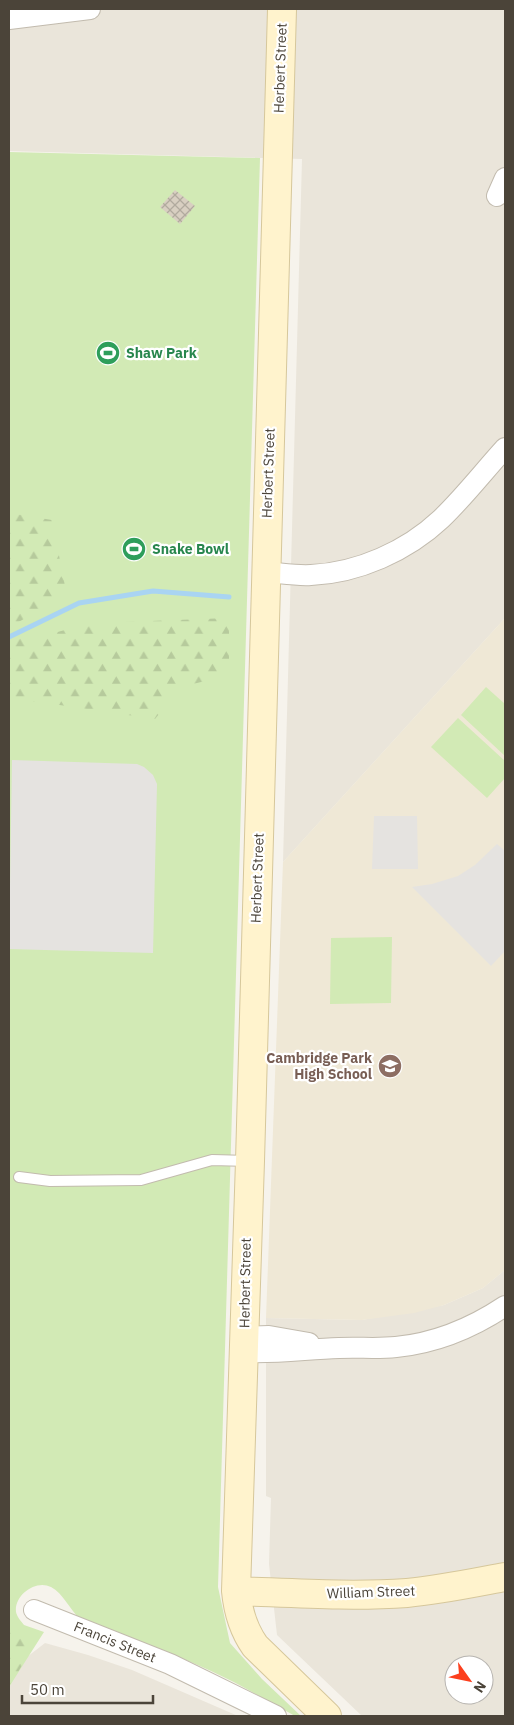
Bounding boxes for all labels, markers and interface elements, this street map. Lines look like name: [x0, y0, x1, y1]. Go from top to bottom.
street label: Herbert Street: [269, 22, 291, 113]
sports icon: Shaw Park: [95, 340, 121, 366]
place label: Shaw Park: [126, 344, 198, 362]
street label: Herbert Street: [257, 427, 279, 518]
sports icon: Snake Bowl: [121, 536, 147, 562]
place label: Snake Bowl: [152, 540, 229, 558]
street label: Herbert Street: [246, 832, 268, 923]
place label: Cambridge Park High School: [266, 1049, 373, 1083]
school or university icon: Cambridge Park High School: [377, 1053, 403, 1079]
street label: Herbert Street: [235, 1238, 255, 1328]
street label: William Street: [326, 1581, 416, 1603]
street label: Francis Street: [71, 1617, 159, 1667]
north arrow: [444, 1655, 494, 1705]
scale bar: [22, 1672, 154, 1704]
text: N: [470, 1678, 490, 1696]
text: 50 m: [30, 1680, 65, 1699]

